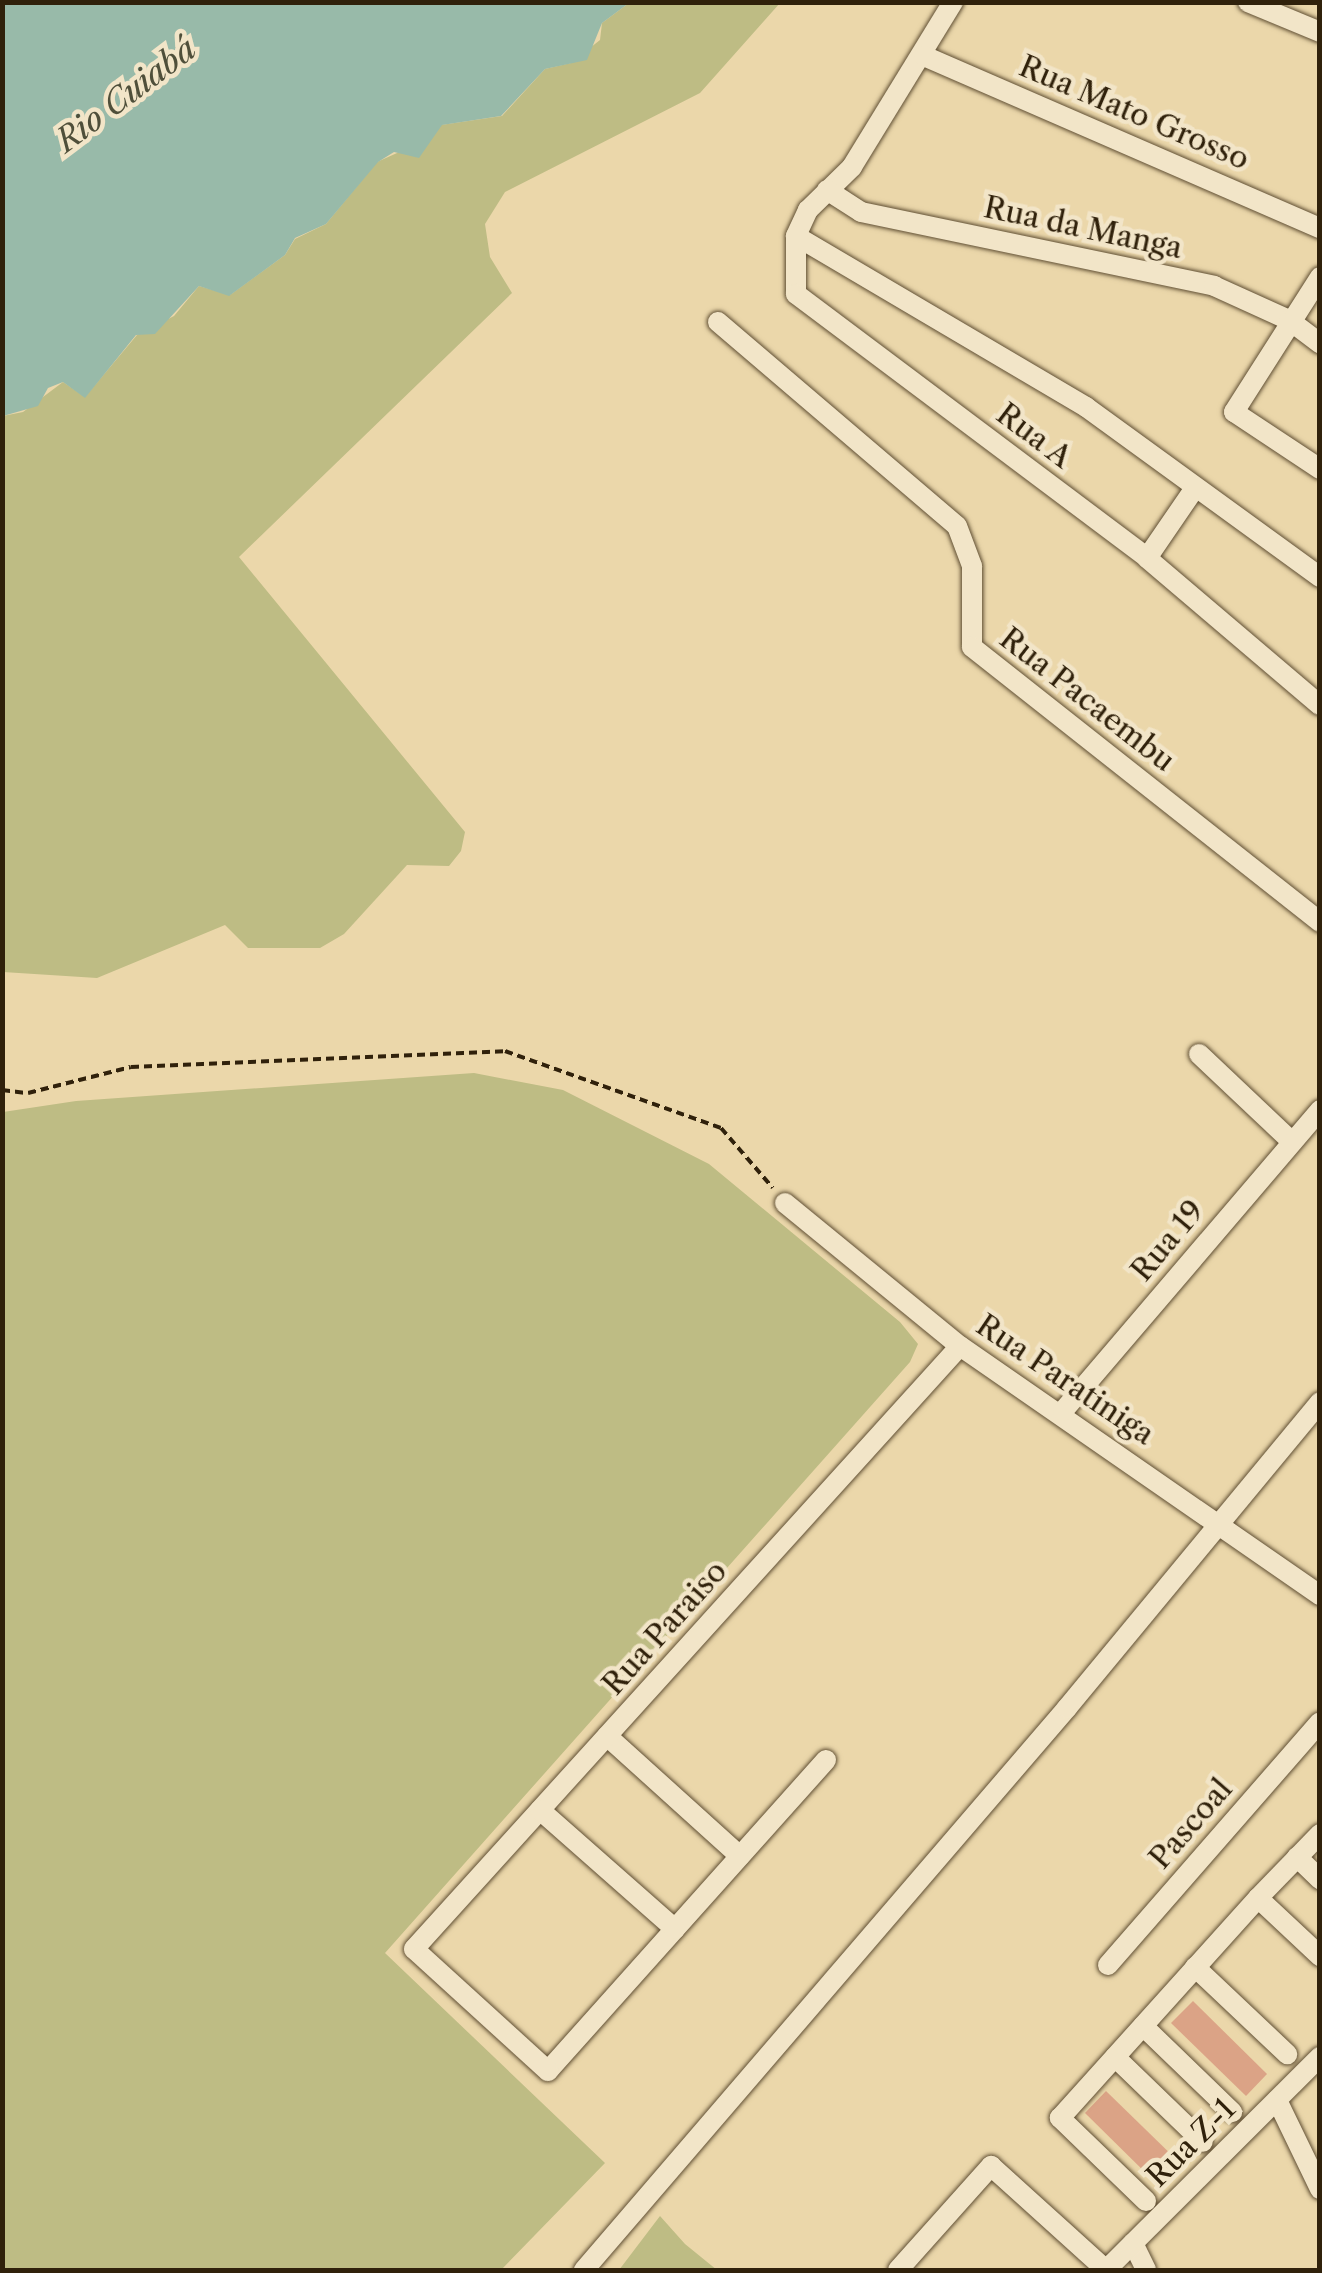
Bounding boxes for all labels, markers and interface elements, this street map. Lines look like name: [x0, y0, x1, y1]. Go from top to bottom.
water label: Rio Cuiabá: [48, 30, 204, 160]
street label: Rua Mato Grosso: [1014, 48, 1254, 178]
street label: Rua da Manga: [980, 189, 1186, 267]
street label: Rua A: [989, 396, 1079, 476]
street label: Rua Pacaembu: [992, 620, 1182, 780]
street label: Rua 19: [1124, 1193, 1212, 1289]
street label: Rua Paratiniga: [969, 1307, 1161, 1453]
street label: Rua Paraiso: [595, 1553, 735, 1703]
street label: Pascoal: [1142, 1772, 1240, 1876]
street label: Rua Z-1: [1139, 2091, 1243, 2195]

